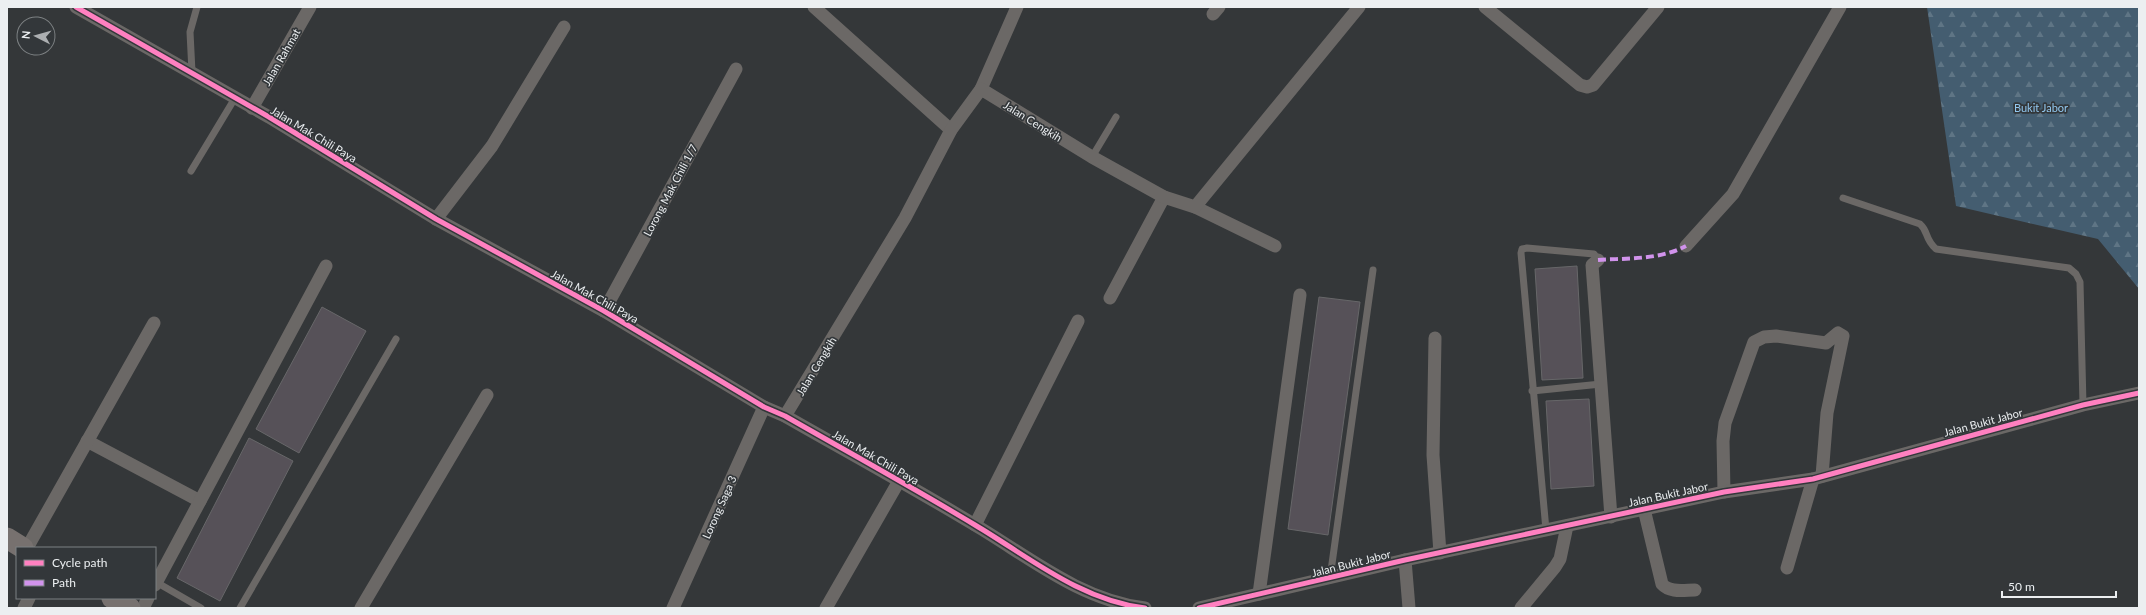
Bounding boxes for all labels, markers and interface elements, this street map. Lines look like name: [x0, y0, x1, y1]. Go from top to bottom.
north arrow: [16, 16, 56, 56]
street label: Jalan Rahmat: [259, 26, 303, 88]
text: N: [19, 30, 32, 40]
street label: Jalan Cengkih: [1001, 98, 1065, 144]
park label: Bukit Jabor: [2014, 101, 2068, 114]
street label: Jalan Mak Chili Paya: [269, 103, 359, 165]
street label: Lorong Mak Chili 1/7: [640, 142, 700, 238]
street label: Jalan Mak Chili Paya: [549, 267, 641, 325]
street label: Jalan Cengkih: [793, 334, 839, 398]
street label: Jalan Bukit Jabor: [1942, 405, 2024, 439]
street label: Jalan Mak Chili Paya: [830, 427, 922, 487]
street label: Lorong Saga 3: [699, 473, 739, 541]
street label: Jalan Bukit Jabor: [1627, 479, 1709, 509]
legend: [16, 547, 156, 599]
street label: Jalan Bukit Jabor: [1310, 547, 1392, 579]
text: Cycle path: [52, 555, 107, 570]
scale bar: [2002, 573, 2116, 599]
text: Path: [52, 575, 76, 590]
text: 50 m: [2008, 579, 2035, 594]

